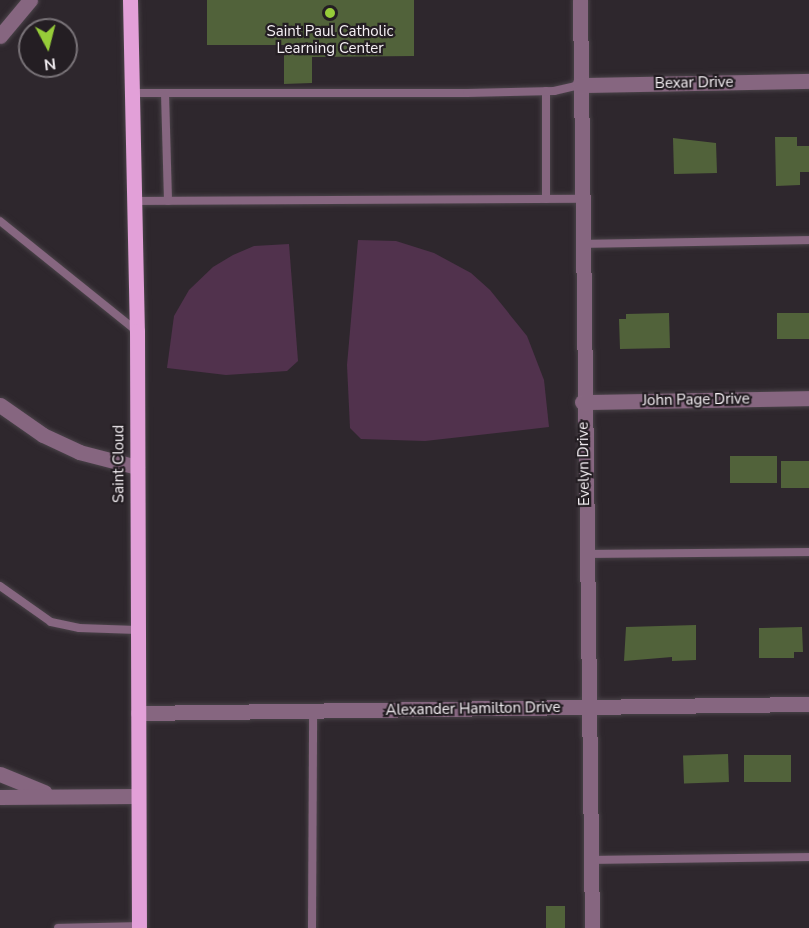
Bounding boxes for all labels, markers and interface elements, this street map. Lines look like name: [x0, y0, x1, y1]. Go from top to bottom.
marker: Saint Paul Catholic Learning Center: [323, 6, 337, 20]
north arrow: [18, 18, 78, 78]
place label: Saint Paul Catholic Learning Center: [267, 22, 393, 57]
text: N: [43, 52, 57, 76]
street label: Bexar Drive: [655, 73, 733, 93]
street label: John Page Drive: [642, 390, 750, 410]
street label: Evelyn Drive: [574, 422, 594, 506]
street label: Saint Cloud: [110, 425, 128, 503]
street label: Alexander Hamilton Drive: [385, 698, 561, 720]

